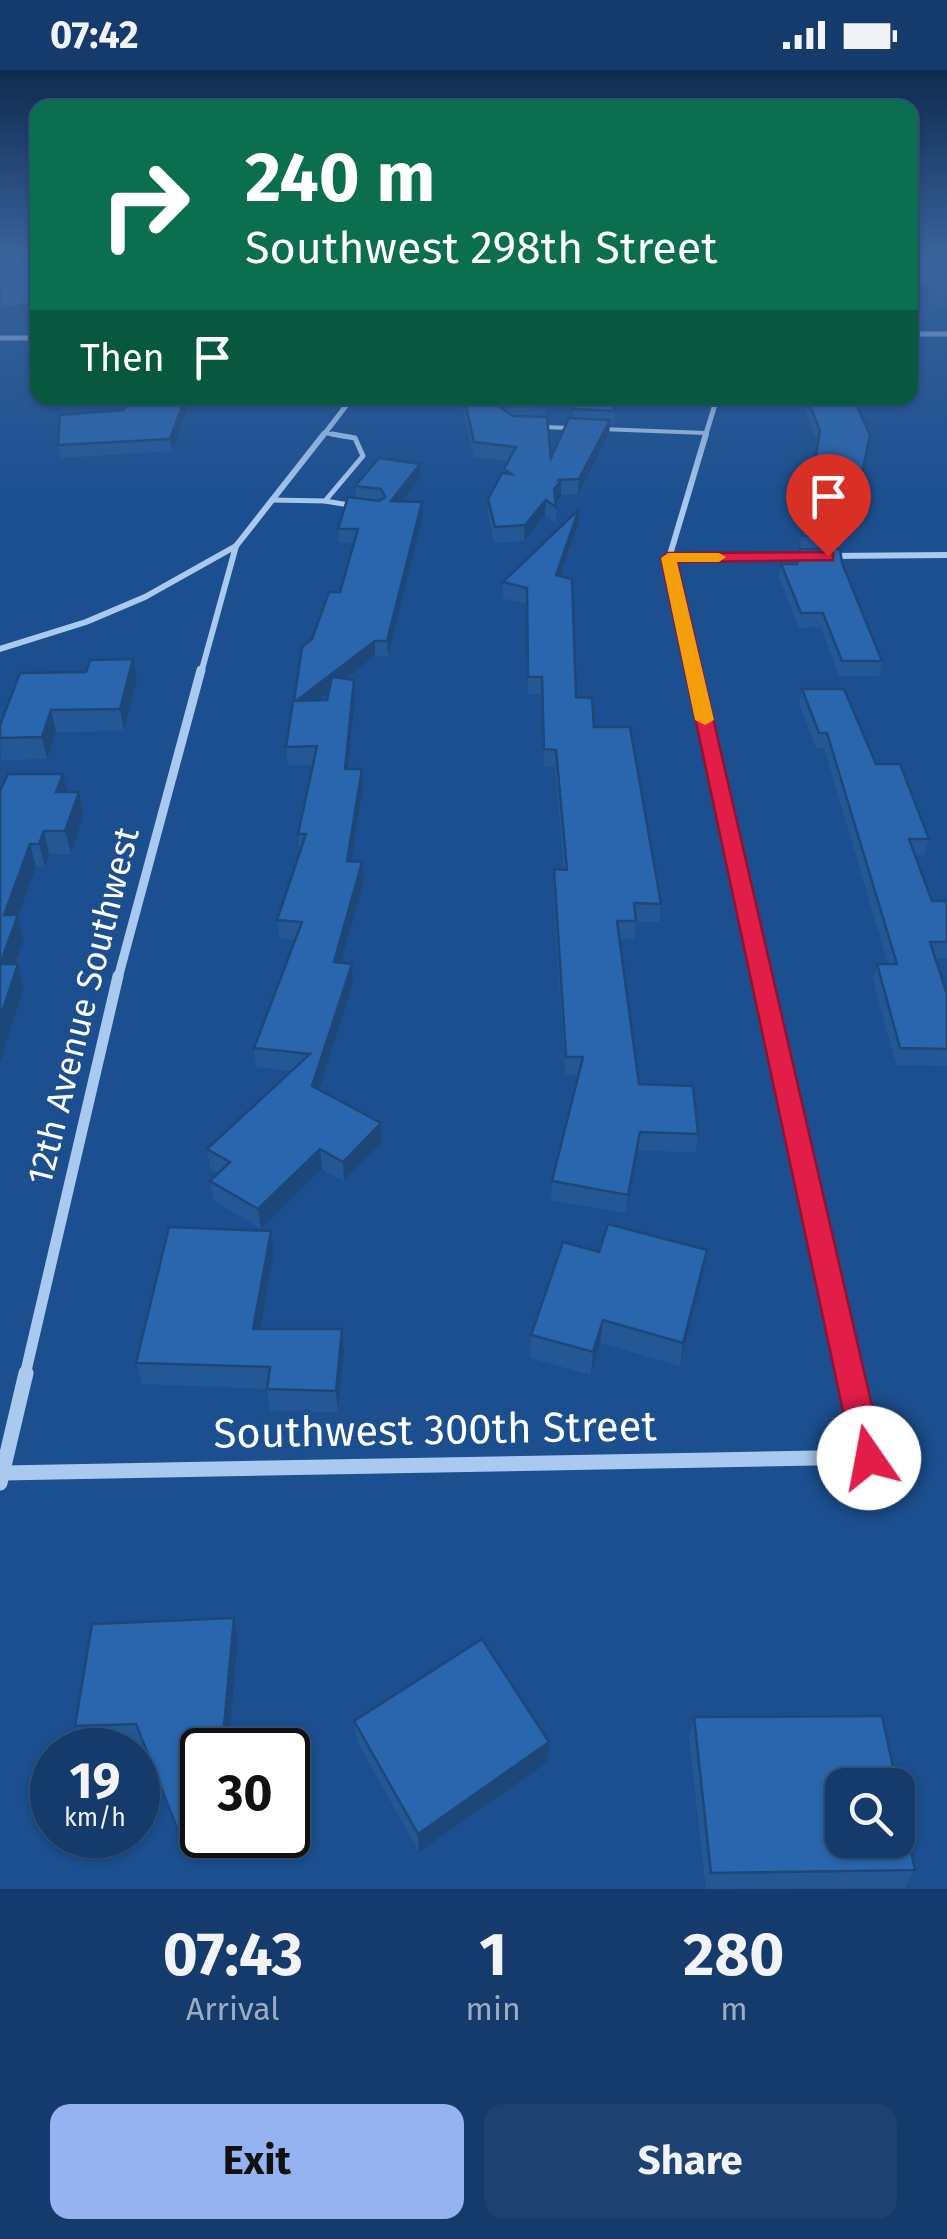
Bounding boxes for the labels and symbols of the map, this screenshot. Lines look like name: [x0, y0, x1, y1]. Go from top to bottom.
pin: [786, 454, 871, 557]
street label: 12th Avenue Southwest: [18, 823, 148, 1189]
street label: Southwest 300th Street: [213, 1401, 658, 1459]
position arrow: [817, 1406, 921, 1510]
speed limit sign: 30: [180, 1728, 310, 1858]

